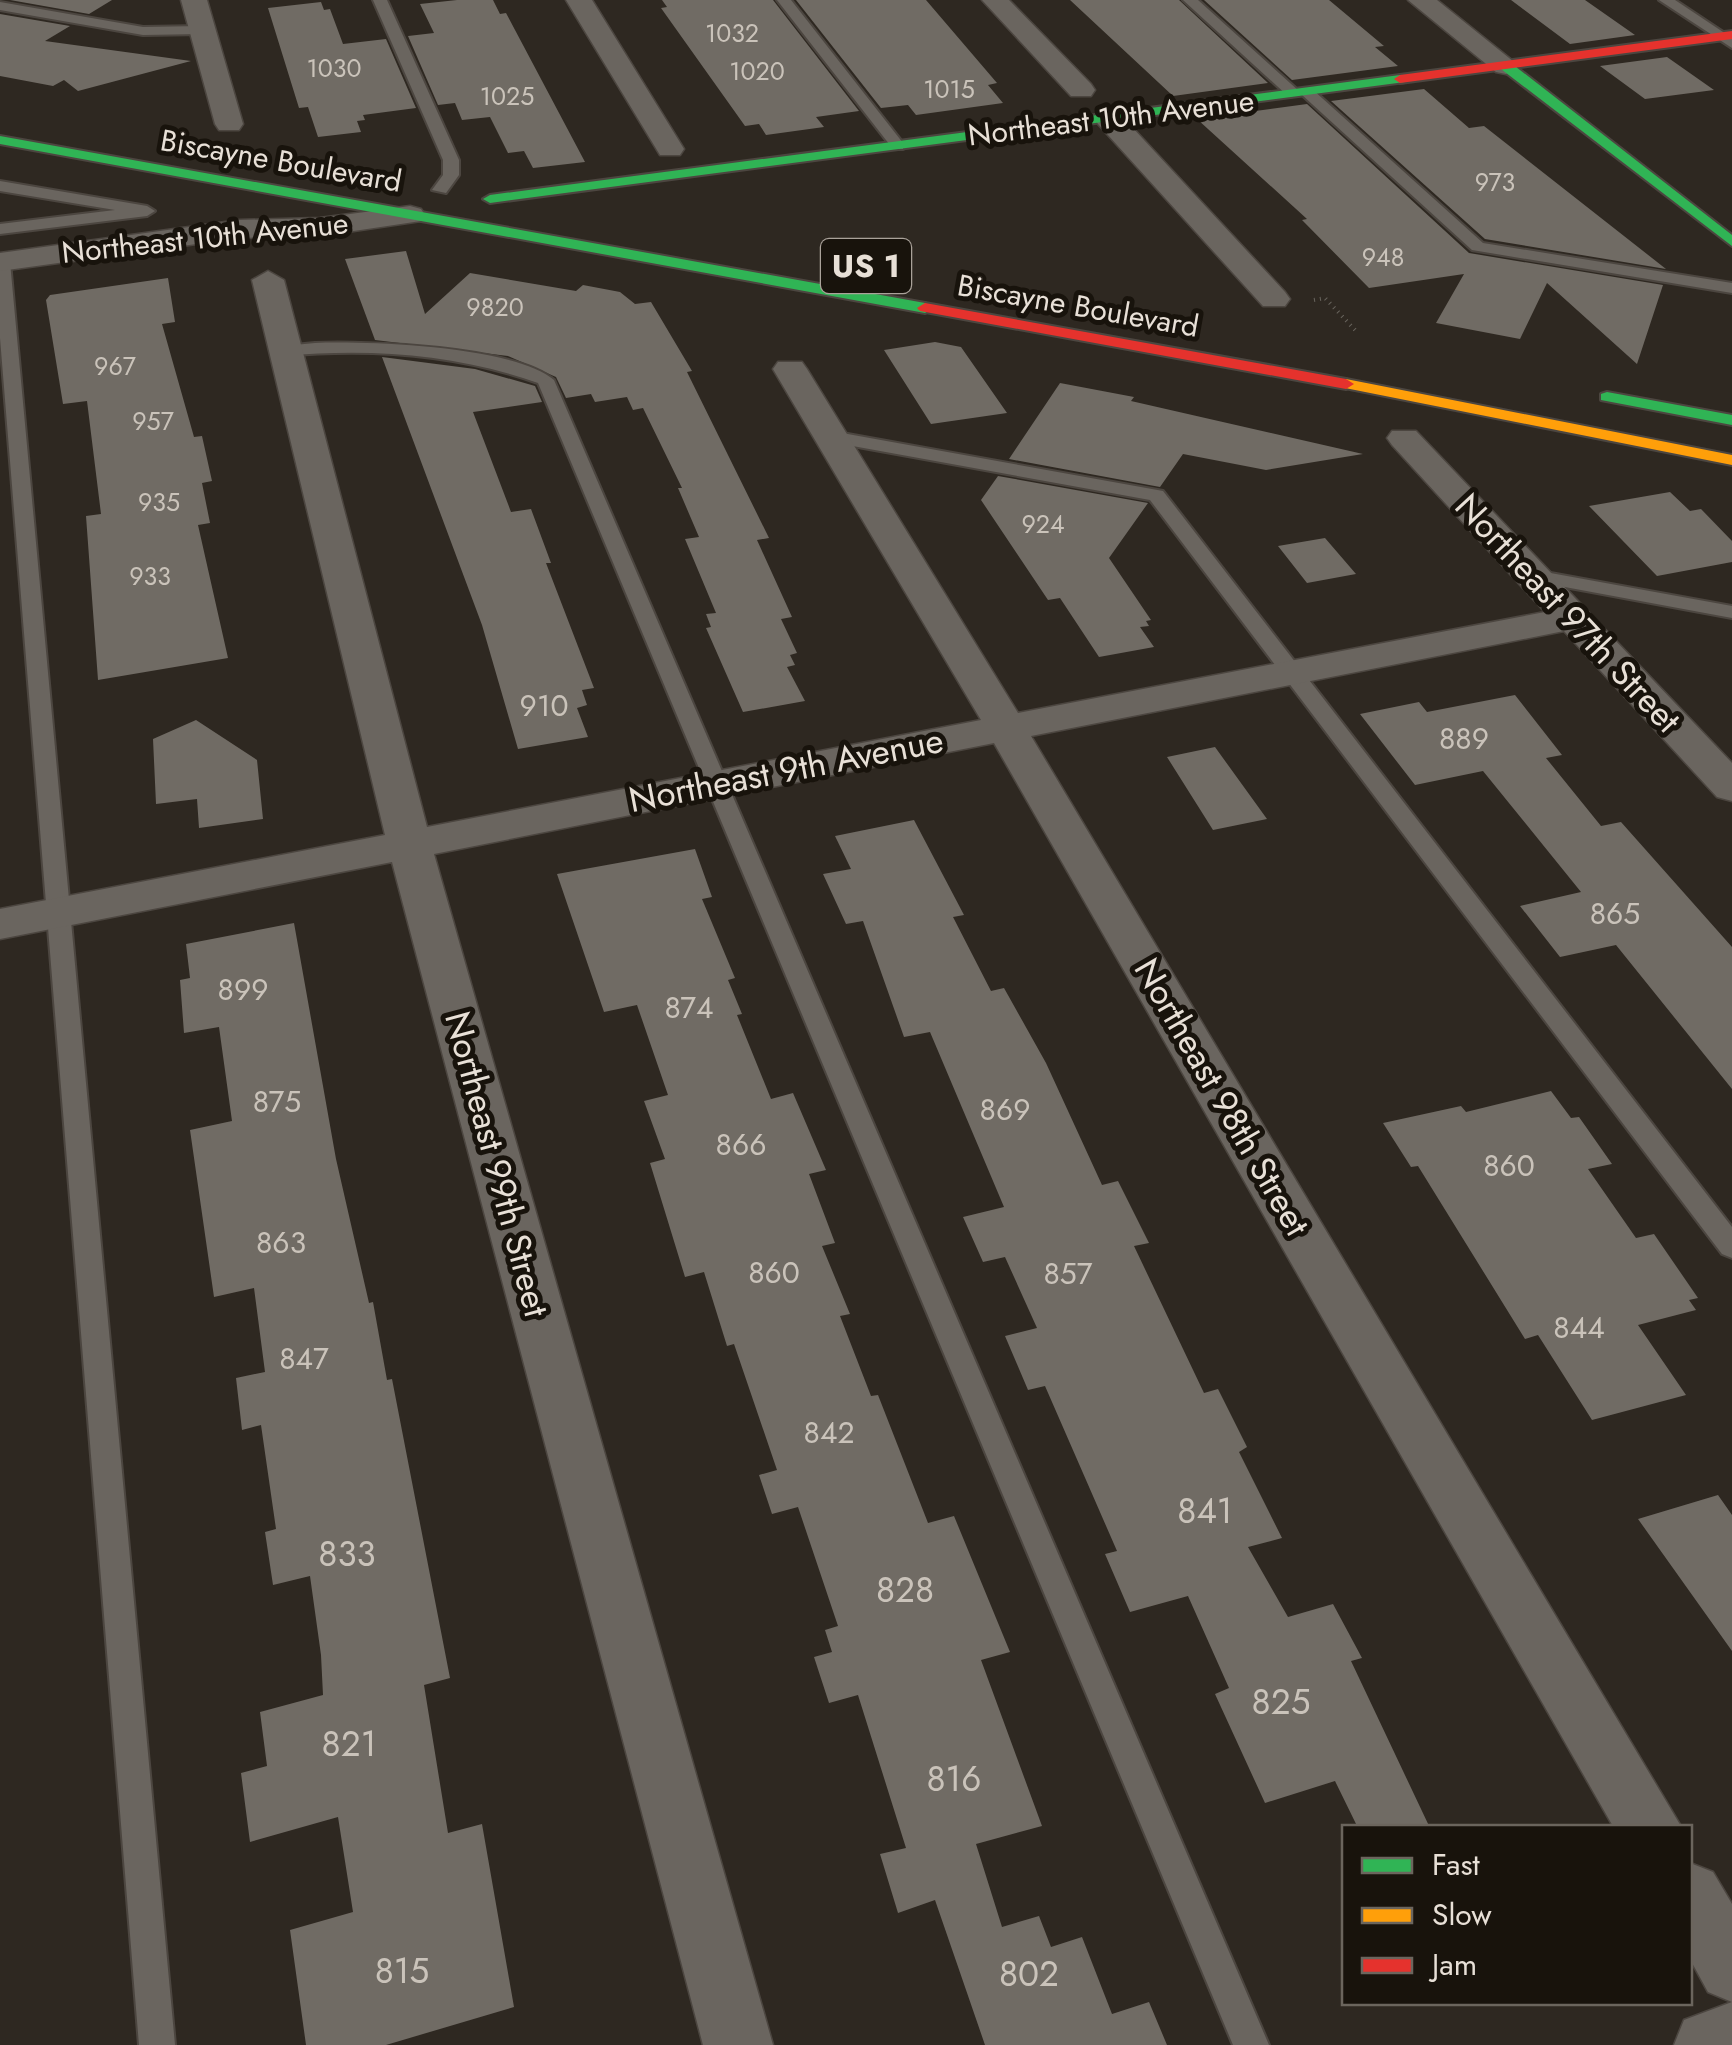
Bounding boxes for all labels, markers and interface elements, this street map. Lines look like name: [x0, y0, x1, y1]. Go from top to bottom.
house number: 1032: [705, 15, 759, 51]
house number: 1030: [307, 50, 361, 86]
house number: 1020: [729, 53, 785, 89]
house number: 1015: [923, 71, 975, 107]
house number: 1025: [480, 78, 534, 114]
street label: Northeast 10th Avenue: [965, 79, 1256, 156]
street label: Biscayne Boulevard: [157, 118, 405, 203]
house number: 973: [1475, 164, 1515, 200]
street label: Northeast 10th Avenue: [60, 201, 350, 274]
road number: US 1: [821, 239, 911, 293]
house number: 948: [1362, 239, 1404, 275]
street label: Biscayne Boulevard: [954, 263, 1202, 348]
house number: 9820: [466, 289, 524, 325]
house number: 967: [94, 348, 136, 384]
house number: 957: [132, 403, 174, 439]
street label: Northeast 97th Street: [1444, 482, 1693, 744]
house number: 935: [138, 484, 180, 520]
house number: 924: [1021, 506, 1065, 542]
house number: 933: [129, 558, 171, 594]
house number: 910: [520, 684, 568, 727]
street label: Northeast 9th Avenue: [624, 715, 948, 825]
house number: 889: [1439, 717, 1489, 760]
house number: 865: [1590, 892, 1640, 935]
street label: Northeast 98th Street: [1122, 949, 1322, 1246]
house number: 899: [218, 968, 268, 1011]
house number: 874: [664, 986, 714, 1029]
street label: Northeast 99th Street: [432, 1006, 562, 1323]
house number: 875: [253, 1080, 301, 1123]
house number: 869: [980, 1088, 1030, 1131]
house number: 866: [716, 1123, 766, 1166]
house number: 860: [1483, 1144, 1535, 1187]
house number: 863: [256, 1221, 306, 1264]
house number: 860: [748, 1251, 800, 1294]
house number: 857: [1043, 1252, 1093, 1295]
house number: 844: [1553, 1306, 1605, 1349]
house number: 847: [279, 1337, 329, 1380]
house number: 842: [804, 1411, 854, 1454]
house number: 841: [1177, 1486, 1233, 1536]
house number: 833: [318, 1529, 376, 1579]
house number: 828: [876, 1565, 934, 1615]
house number: 825: [1252, 1677, 1310, 1727]
house number: 821: [322, 1719, 376, 1769]
house number: 816: [926, 1754, 982, 1804]
legend: [1342, 1825, 1692, 2005]
text: Fast: [1432, 1843, 1481, 1886]
text: Slow: [1432, 1893, 1492, 1936]
text: Jam: [1428, 1943, 1477, 1986]
house number: 815: [375, 1946, 429, 1996]
house number: 802: [999, 1949, 1059, 1999]

